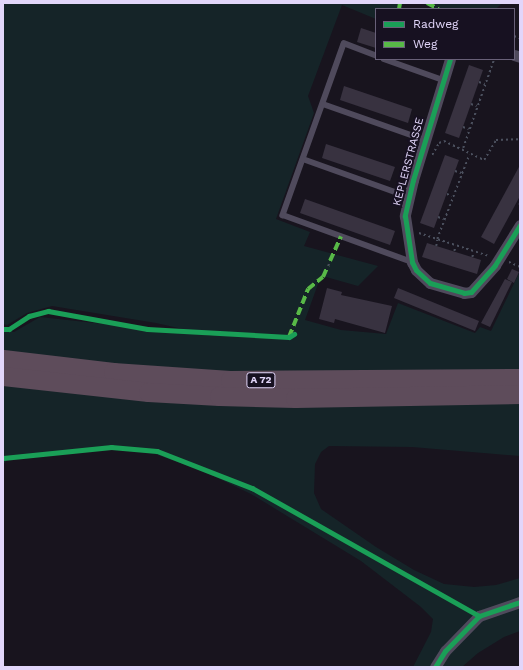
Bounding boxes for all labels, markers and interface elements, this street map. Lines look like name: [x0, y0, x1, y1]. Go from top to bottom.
legend: [375, 8, 515, 60]
text: Radweg: [413, 17, 458, 31]
text: Weg: [413, 37, 437, 51]
street label: KEPLERSTRASSE: [391, 116, 427, 208]
road number: A 72: [246, 372, 276, 388]

